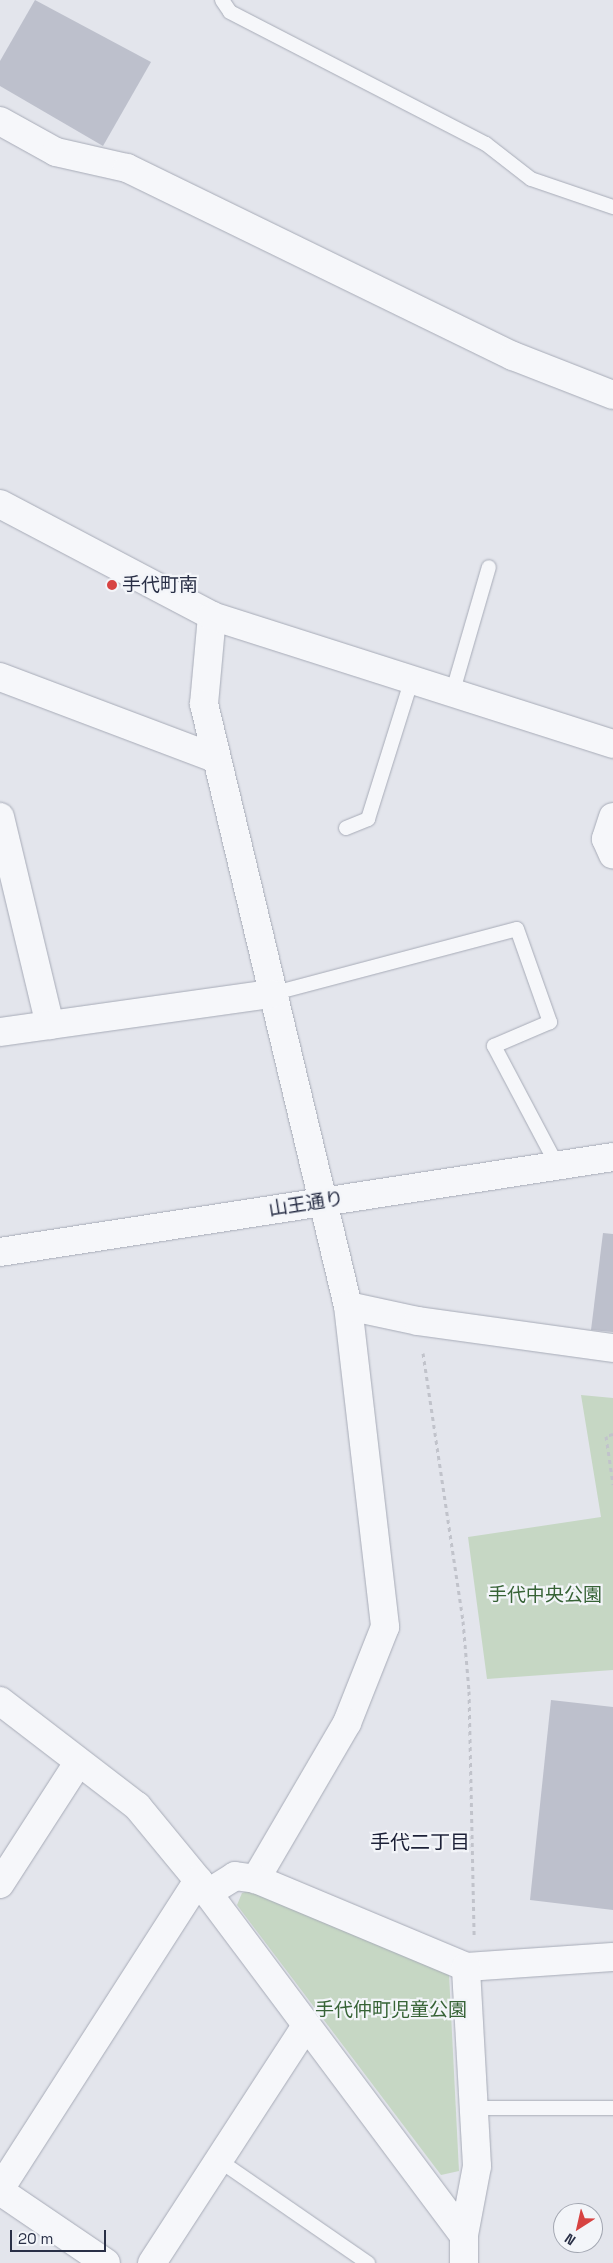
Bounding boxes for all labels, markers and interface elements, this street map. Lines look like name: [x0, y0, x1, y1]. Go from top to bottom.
place label: 手代町南: [122, 574, 198, 596]
marker: 手代町南: [106, 579, 118, 591]
street label: 山王通り: [267, 1187, 345, 1221]
park label: 手代中央公園: [488, 1584, 602, 1606]
district label: 手代二丁目: [370, 1830, 470, 1854]
park label: 手代仲町児童公園: [315, 1999, 467, 2021]
north arrow: [553, 2203, 603, 2253]
scale bar: [12, 2220, 109, 2252]
text: 20 m: [18, 2229, 53, 2248]
text: N: [561, 2229, 579, 2250]

